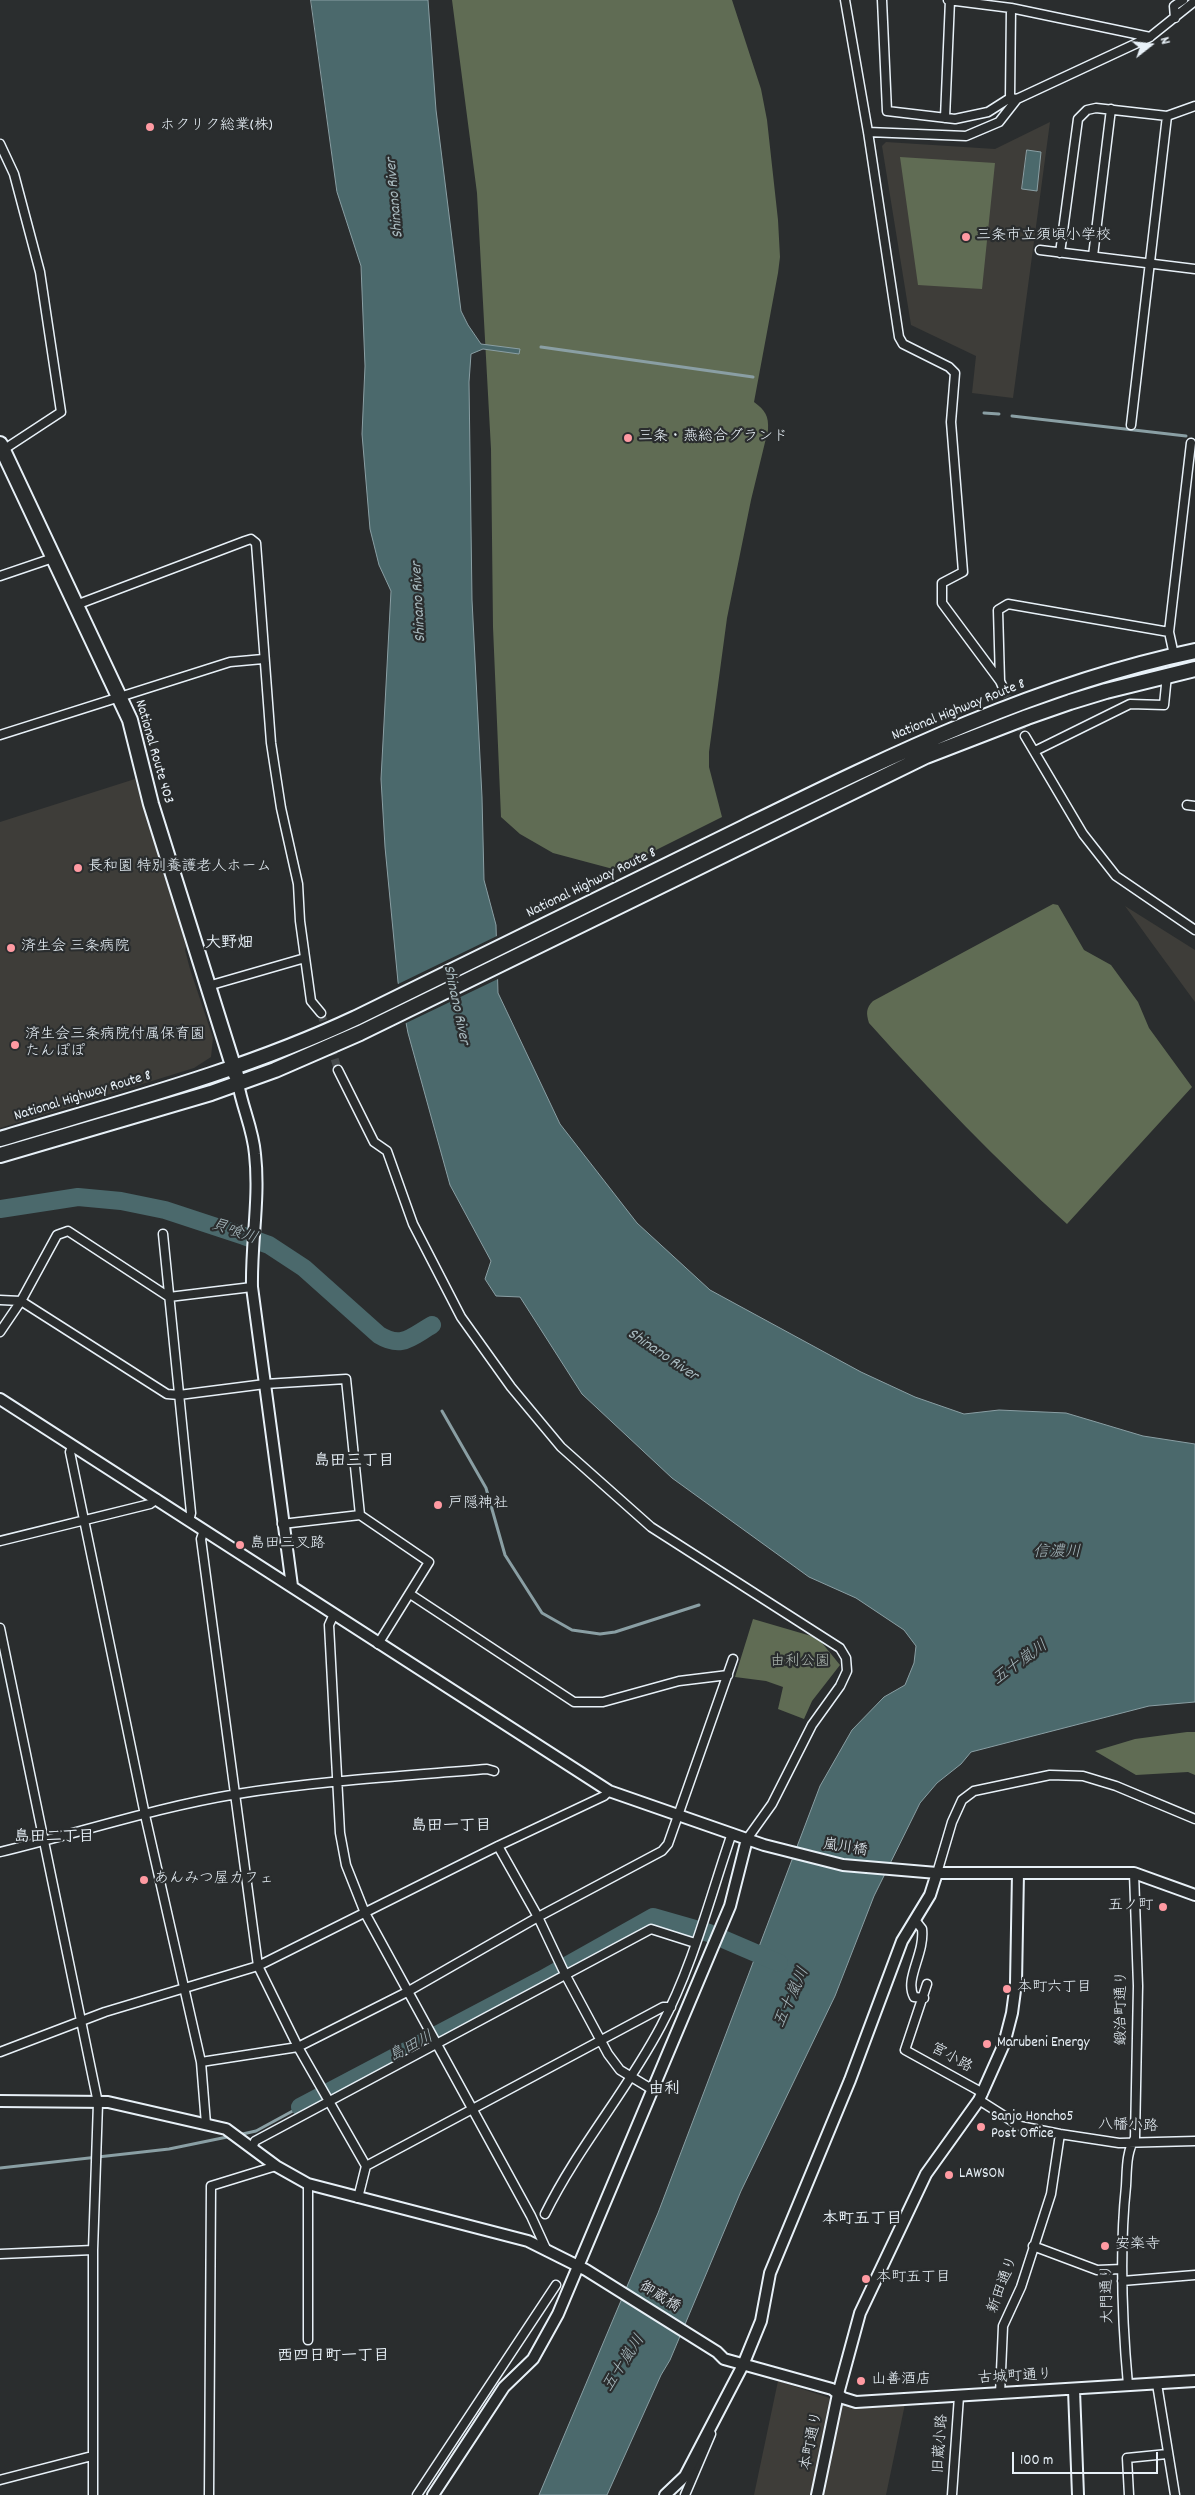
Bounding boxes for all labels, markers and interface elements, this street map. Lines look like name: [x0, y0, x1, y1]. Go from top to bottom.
north arrow: [1125, 20, 1175, 70]
text: N: [1154, 35, 1175, 47]
place label: ホクリク総業(株): [160, 118, 272, 136]
marker: ホクリク総業(株): [144, 121, 156, 133]
water label: Shinano River: [383, 157, 409, 239]
place label: 三条市立須頃小学校: [976, 228, 1111, 246]
marker: 三条市立須頃小学校: [960, 231, 972, 243]
place label: 三条・燕総合グランド: [638, 429, 788, 447]
marker: 三条・燕総合グランド: [622, 432, 634, 444]
water label: Shinano River: [408, 561, 432, 643]
street label: National Highway Route 8: [890, 676, 1028, 746]
street label: National Route 403: [130, 698, 176, 806]
street label: National Highway Route 8: [524, 845, 660, 923]
place label: 長和園 特別養護老人ホーム: [88, 859, 271, 877]
marker: 長和園 特別養護老人ホーム: [72, 862, 84, 874]
district label: 大野畑: [205, 935, 253, 955]
place label: 済生会 三条病院: [21, 939, 129, 957]
marker: 済生会 三条病院: [5, 942, 17, 954]
water label: Shinano River: [437, 964, 473, 1046]
place label: 済生会三条病院付属保育園 たんぽぽ: [25, 1027, 205, 1062]
marker: 済生会三条病院付属保育園 たんぽぽ: [9, 1039, 21, 1051]
street label: National Highway Route 8: [12, 1068, 154, 1126]
water label: 貝喰川: [208, 1216, 260, 1250]
water label: Shinano River: [623, 1325, 701, 1387]
district label: 島田三丁目: [314, 1453, 394, 1473]
place label: 戸隠神社: [448, 1496, 508, 1514]
marker: 戸隠神社: [432, 1499, 444, 1511]
place label: 島田三叉路: [250, 1536, 325, 1554]
marker: 島田三叉路: [234, 1539, 246, 1551]
water label: 信濃川: [1033, 1544, 1081, 1564]
water label: 五十嵐川: [989, 1637, 1053, 1691]
park label: 由利公園: [770, 1654, 830, 1672]
district label: 島田一丁目: [411, 1818, 491, 1838]
district label: 島田二丁目: [14, 1829, 94, 1849]
street label: 嵐川橋: [821, 1837, 869, 1861]
place label: あんみつ屋カフェ: [154, 1871, 274, 1889]
marker: あんみつ屋カフェ: [138, 1874, 150, 1886]
place label: 五ノ町: [1108, 1898, 1153, 1916]
marker: 五ノ町: [1157, 1901, 1169, 1913]
water label: 五十嵐川: [771, 1965, 815, 2031]
street label: 鍛治町通り: [1114, 1971, 1132, 2045]
place label: 本町六丁目: [1017, 1980, 1092, 1998]
marker: 本町六丁目: [1001, 1983, 1013, 1995]
water label: 島田川: [386, 2028, 438, 2068]
place label: Marubeni Energy: [997, 2035, 1090, 2053]
marker: Marubeni Energy: [981, 2038, 993, 2050]
street label: 宮小路: [927, 2040, 975, 2078]
district label: 由利: [648, 2081, 680, 2101]
place label: Sanjo Honcho5 Post Office: [991, 2109, 1073, 2144]
street label: 八幡小路: [1098, 2117, 1158, 2137]
marker: Sanjo Honcho5 Post Office: [975, 2121, 987, 2133]
place label: LAWSON: [959, 2166, 1005, 2184]
marker: LAWSON: [943, 2169, 955, 2181]
district label: 本町五丁目: [822, 2211, 902, 2231]
place label: 安楽寺: [1115, 2237, 1160, 2255]
marker: 安楽寺: [1099, 2240, 1111, 2252]
street label: 新田通り: [985, 2254, 1023, 2316]
street label: 大門通り: [1099, 2264, 1119, 2324]
place label: 本町五丁目: [876, 2270, 951, 2288]
marker: 本町五丁目: [860, 2273, 872, 2285]
street label: 御蔵橋: [635, 2278, 683, 2318]
water label: 五十嵐川: [600, 2332, 650, 2396]
district label: 西四日町一丁目: [277, 2348, 389, 2368]
street label: 古城町通り: [977, 2367, 1053, 2389]
place label: 山善酒店: [871, 2372, 931, 2390]
marker: 山善酒店: [855, 2375, 867, 2387]
street label: 本町通り: [798, 2410, 828, 2472]
street label: 旧蔵小路: [931, 2413, 953, 2475]
scale bar: [1015, 2442, 1161, 2474]
text: 100 m: [1020, 2450, 1053, 2472]

